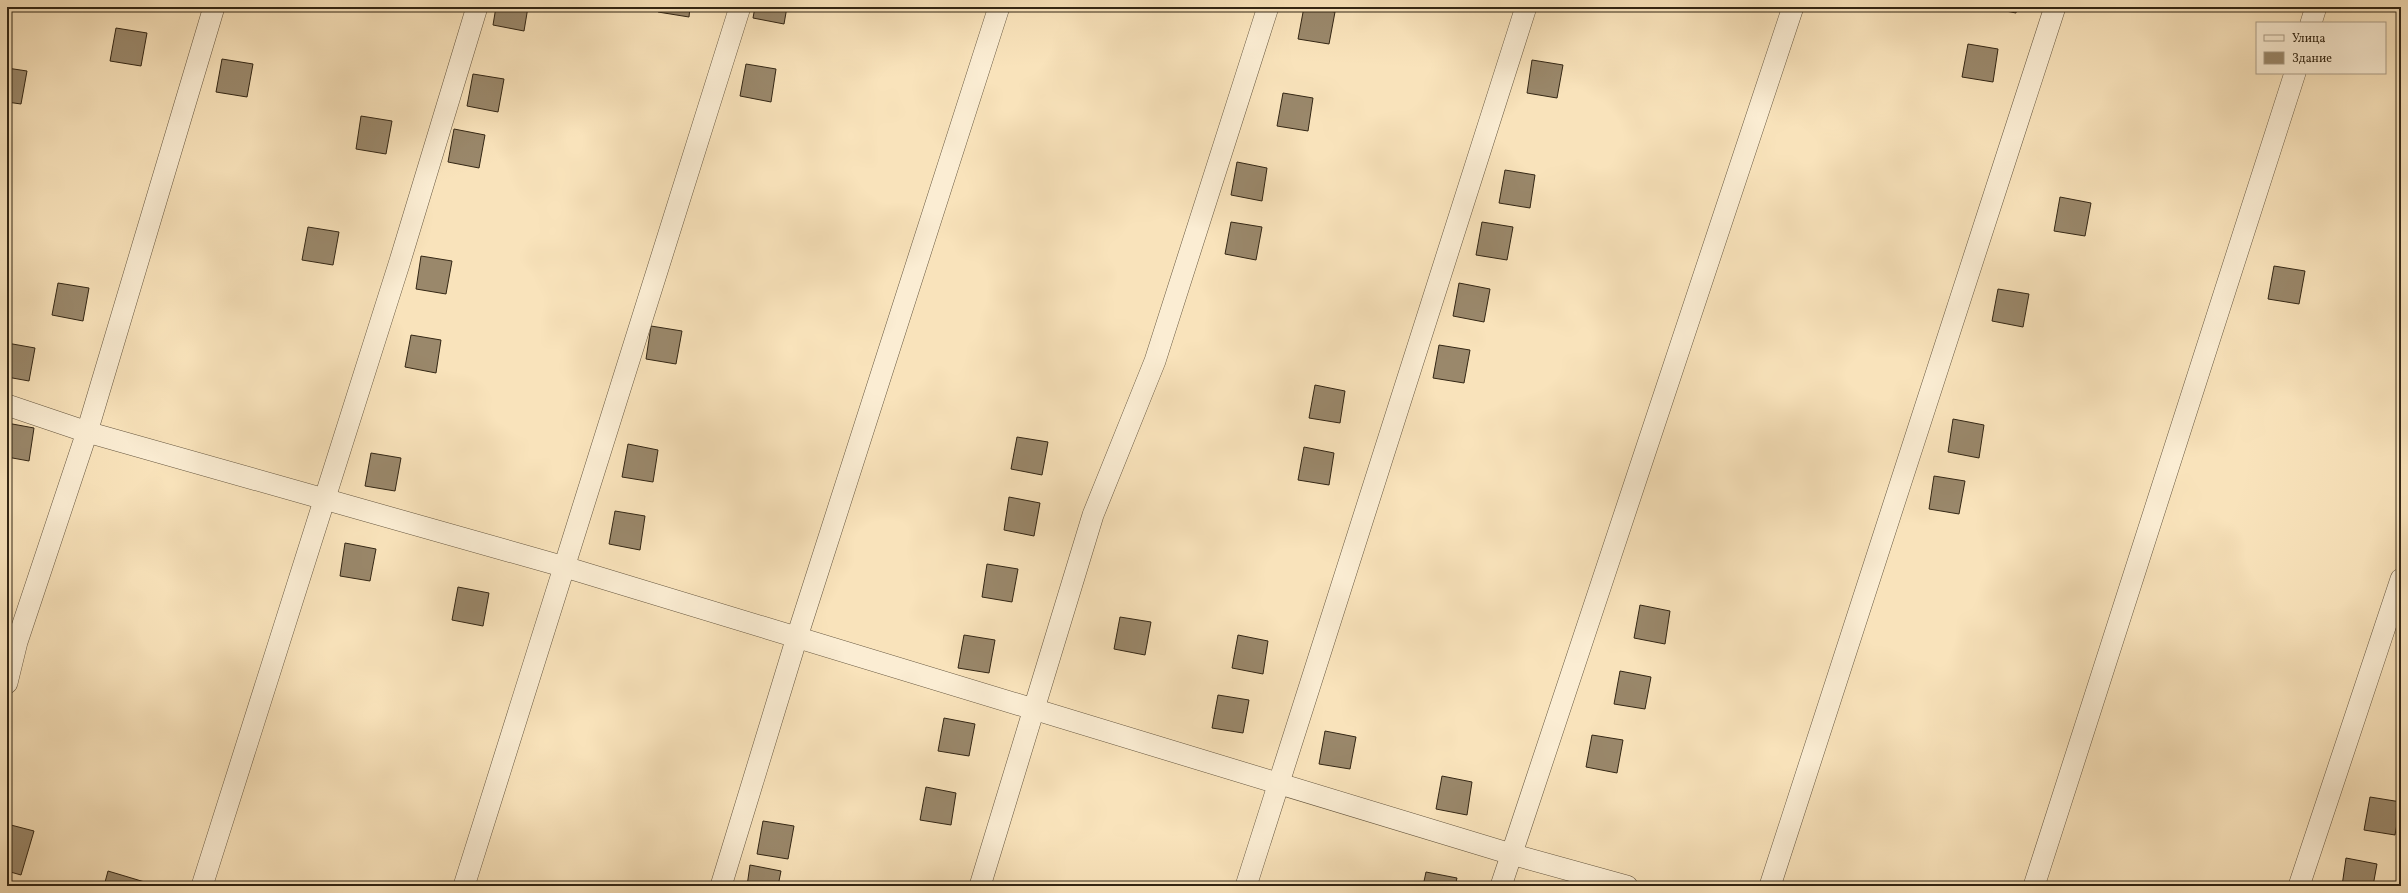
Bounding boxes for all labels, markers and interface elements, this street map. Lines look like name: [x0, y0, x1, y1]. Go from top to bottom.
legend: [2256, 22, 2386, 74]
text: Улица: [2292, 31, 2325, 47]
text: Здание: [2292, 51, 2332, 67]

